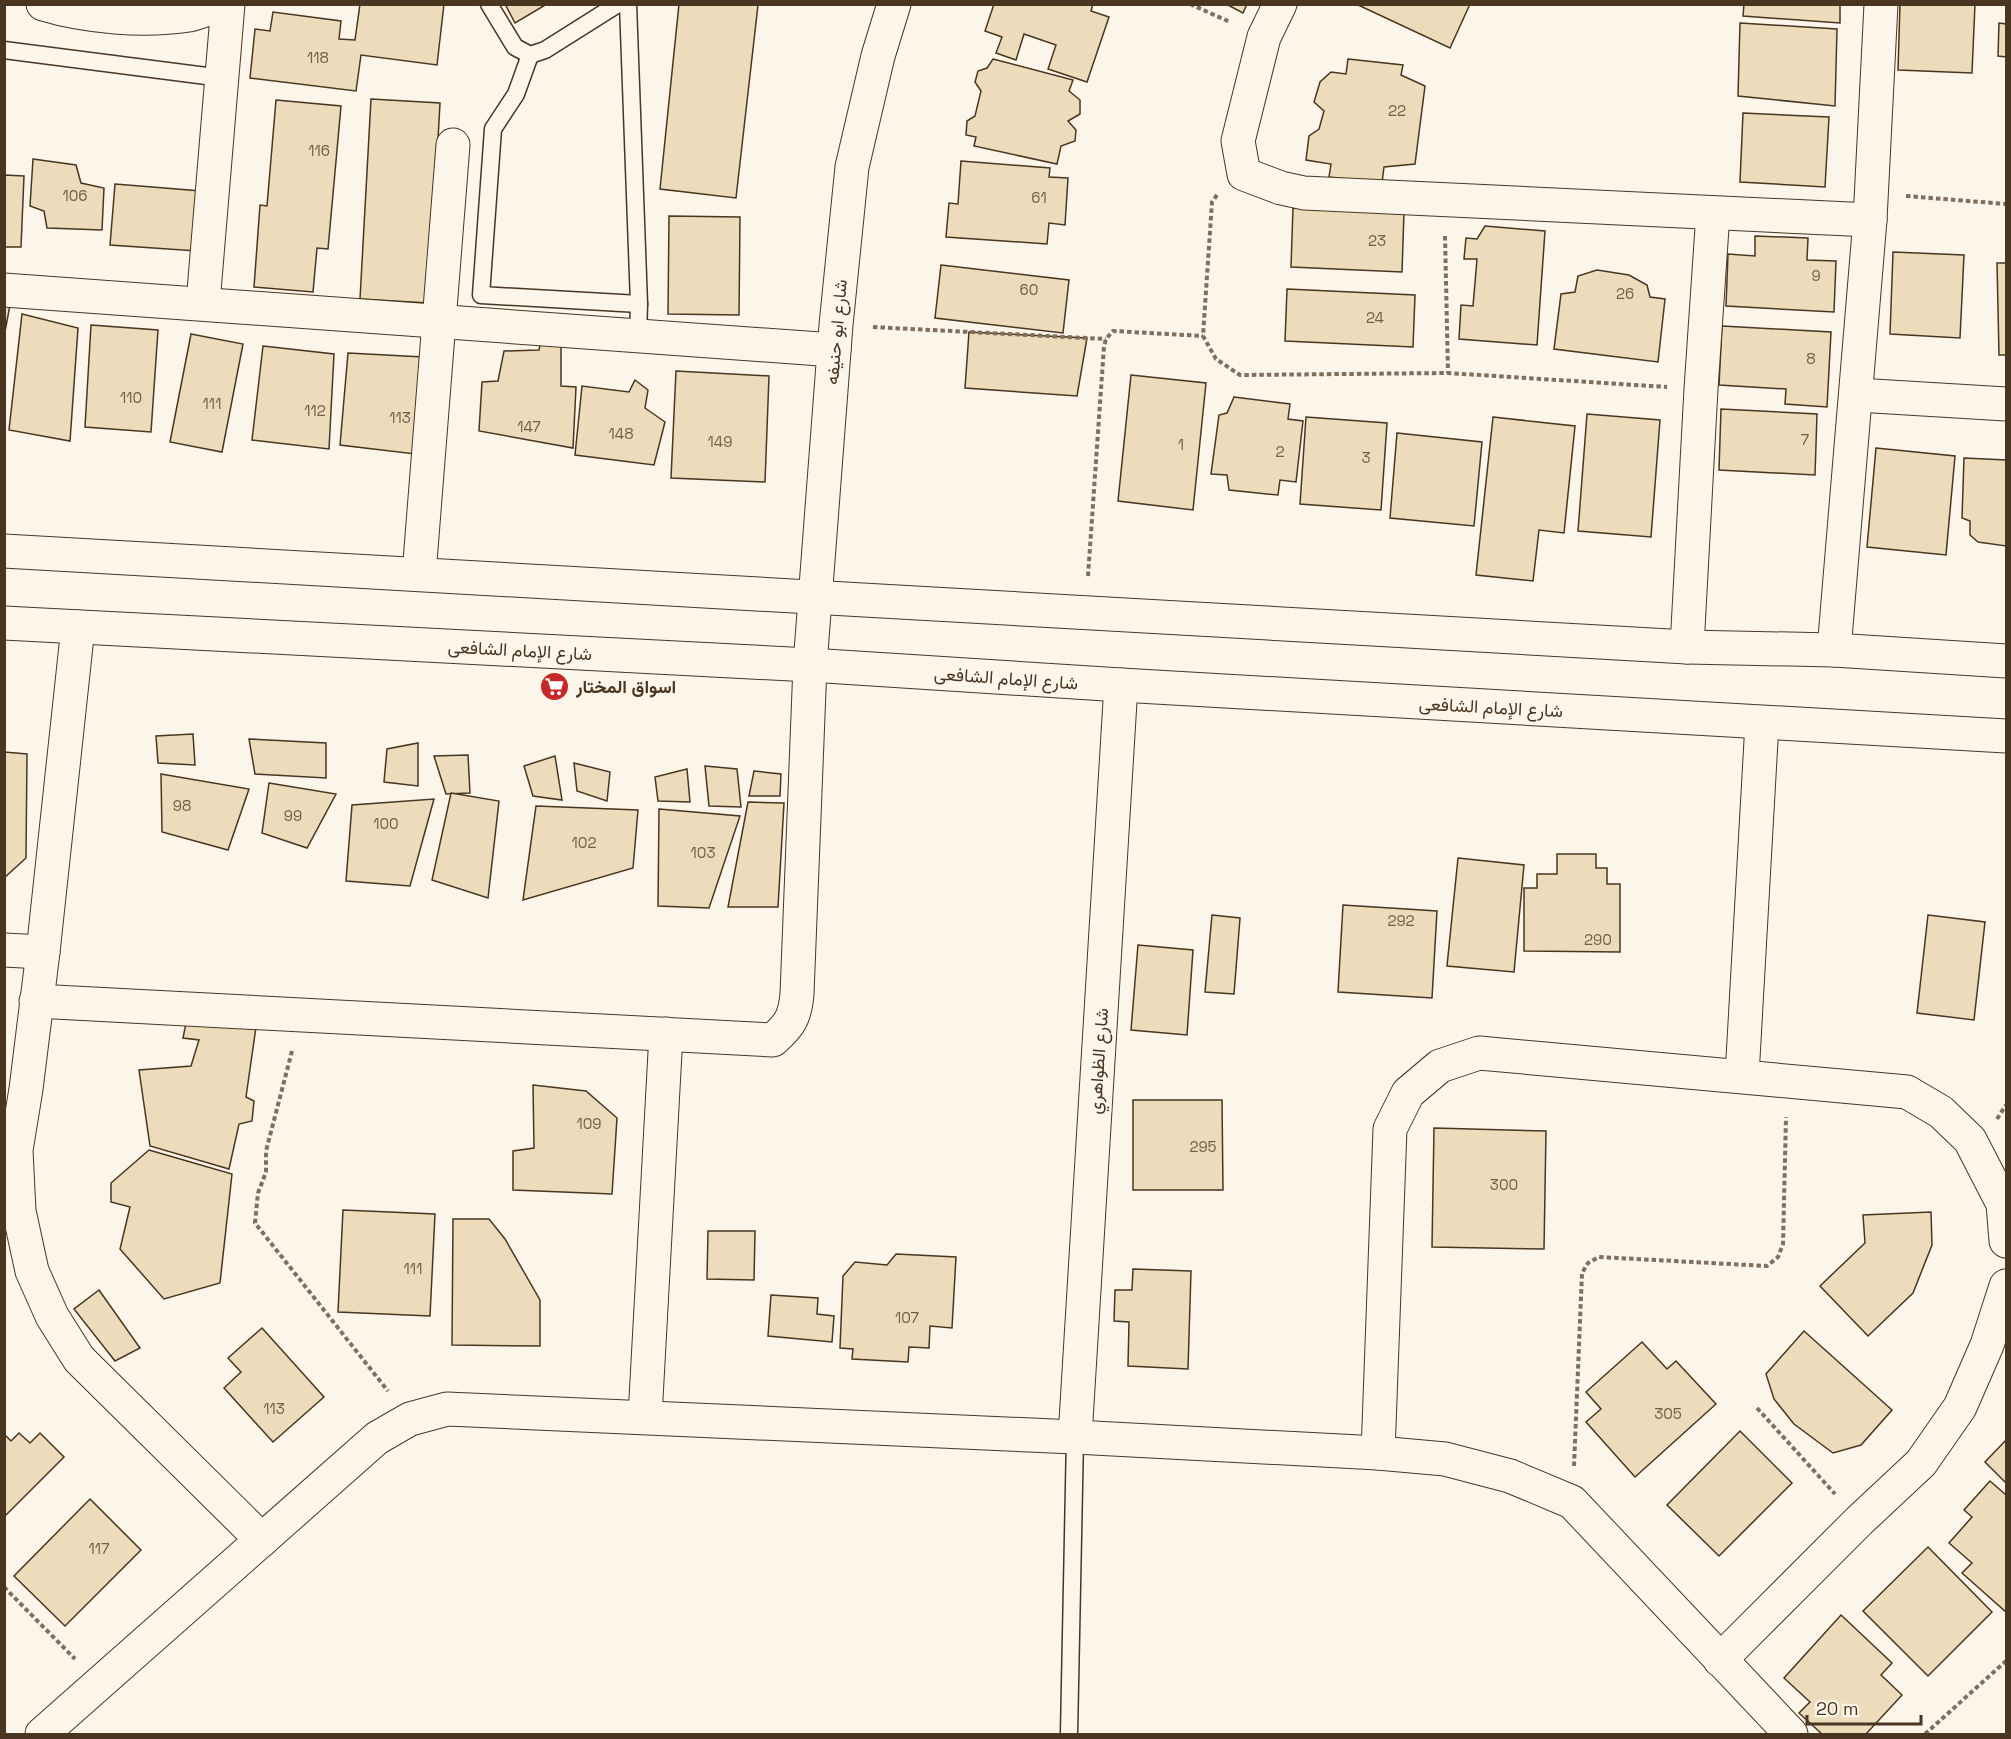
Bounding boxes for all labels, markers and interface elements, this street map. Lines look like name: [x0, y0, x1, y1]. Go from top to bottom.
house number: 118: [307, 48, 329, 67]
house number: 22: [1388, 101, 1406, 120]
house number: 116: [308, 141, 330, 160]
house number: 106: [62, 186, 88, 205]
house number: 61: [1031, 188, 1047, 207]
house number: 23: [1368, 231, 1386, 250]
house number: 9: [1811, 266, 1821, 285]
street label: شارع ابو حنيفه: [820, 278, 853, 386]
house number: 60: [1020, 280, 1038, 299]
house number: 26: [1616, 284, 1634, 303]
house number: 24: [1366, 308, 1384, 327]
house number: 8: [1806, 349, 1816, 368]
house number: 110: [120, 388, 142, 407]
house number: 111: [203, 394, 221, 413]
house number: 112: [304, 401, 326, 420]
house number: 113: [389, 408, 411, 427]
house number: 147: [517, 417, 541, 436]
house number: 148: [609, 424, 634, 443]
house number: 7: [1801, 430, 1809, 449]
house number: 149: [708, 432, 732, 451]
house number: 1: [1178, 435, 1184, 454]
house number: 2: [1275, 442, 1285, 461]
house number: 3: [1361, 448, 1371, 467]
street label: شارع الإمام الشافعى: [447, 635, 593, 666]
street label: شارع الإمام الشافعى: [933, 661, 1079, 696]
supermarket icon: اسواق المختار: [539, 670, 571, 702]
place label: اسواق المختار: [575, 675, 676, 698]
street label: شارع الإمام الشافعى: [1418, 692, 1564, 723]
house number: 98: [173, 796, 191, 815]
house number: 99: [284, 806, 302, 825]
house number: 100: [373, 814, 399, 833]
house number: 102: [572, 833, 596, 852]
house number: 103: [691, 843, 715, 862]
house number: 292: [1387, 911, 1415, 930]
house number: 290: [1584, 930, 1612, 949]
street label: شارع الظواهري: [1083, 1007, 1117, 1115]
house number: 109: [576, 1114, 602, 1133]
house number: 295: [1189, 1137, 1217, 1156]
house number: 300: [1490, 1175, 1518, 1194]
house number: 111: [404, 1259, 422, 1278]
house number: 107: [895, 1308, 919, 1327]
house number: 113: [263, 1399, 285, 1418]
house number: 305: [1654, 1404, 1682, 1423]
house number: 117: [88, 1539, 110, 1558]
scale bar: [1807, 1688, 1921, 1726]
text: 20 m: [1816, 1697, 1859, 1720]

